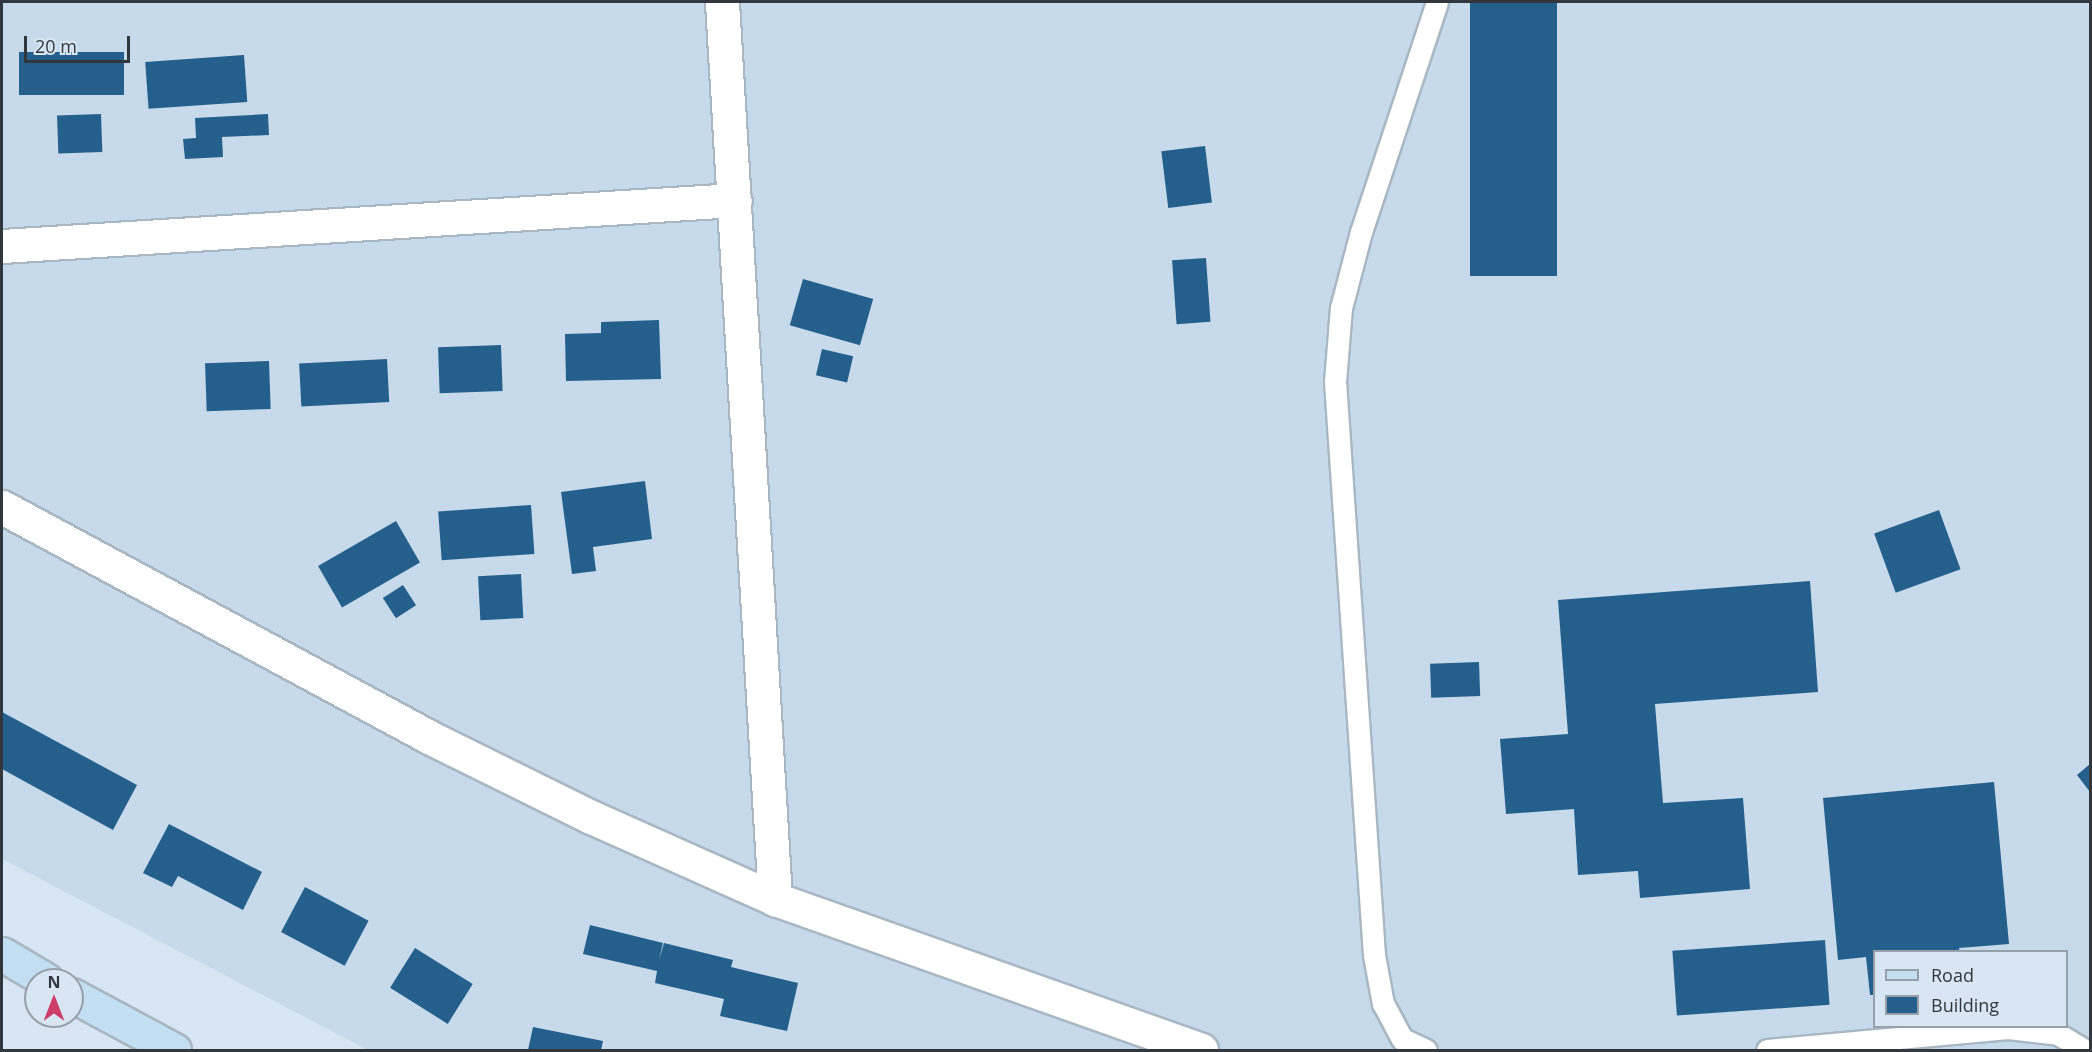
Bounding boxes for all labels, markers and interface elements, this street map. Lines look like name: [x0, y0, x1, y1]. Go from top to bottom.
scale bar: [27, 24, 134, 62]
text: 20 m: [35, 34, 77, 58]
legend: [1873, 950, 2068, 1028]
text: Road: [1931, 963, 1974, 987]
north arrow: [24, 968, 84, 1028]
text: N: [47, 971, 61, 993]
text: Building: [1931, 993, 1999, 1017]

